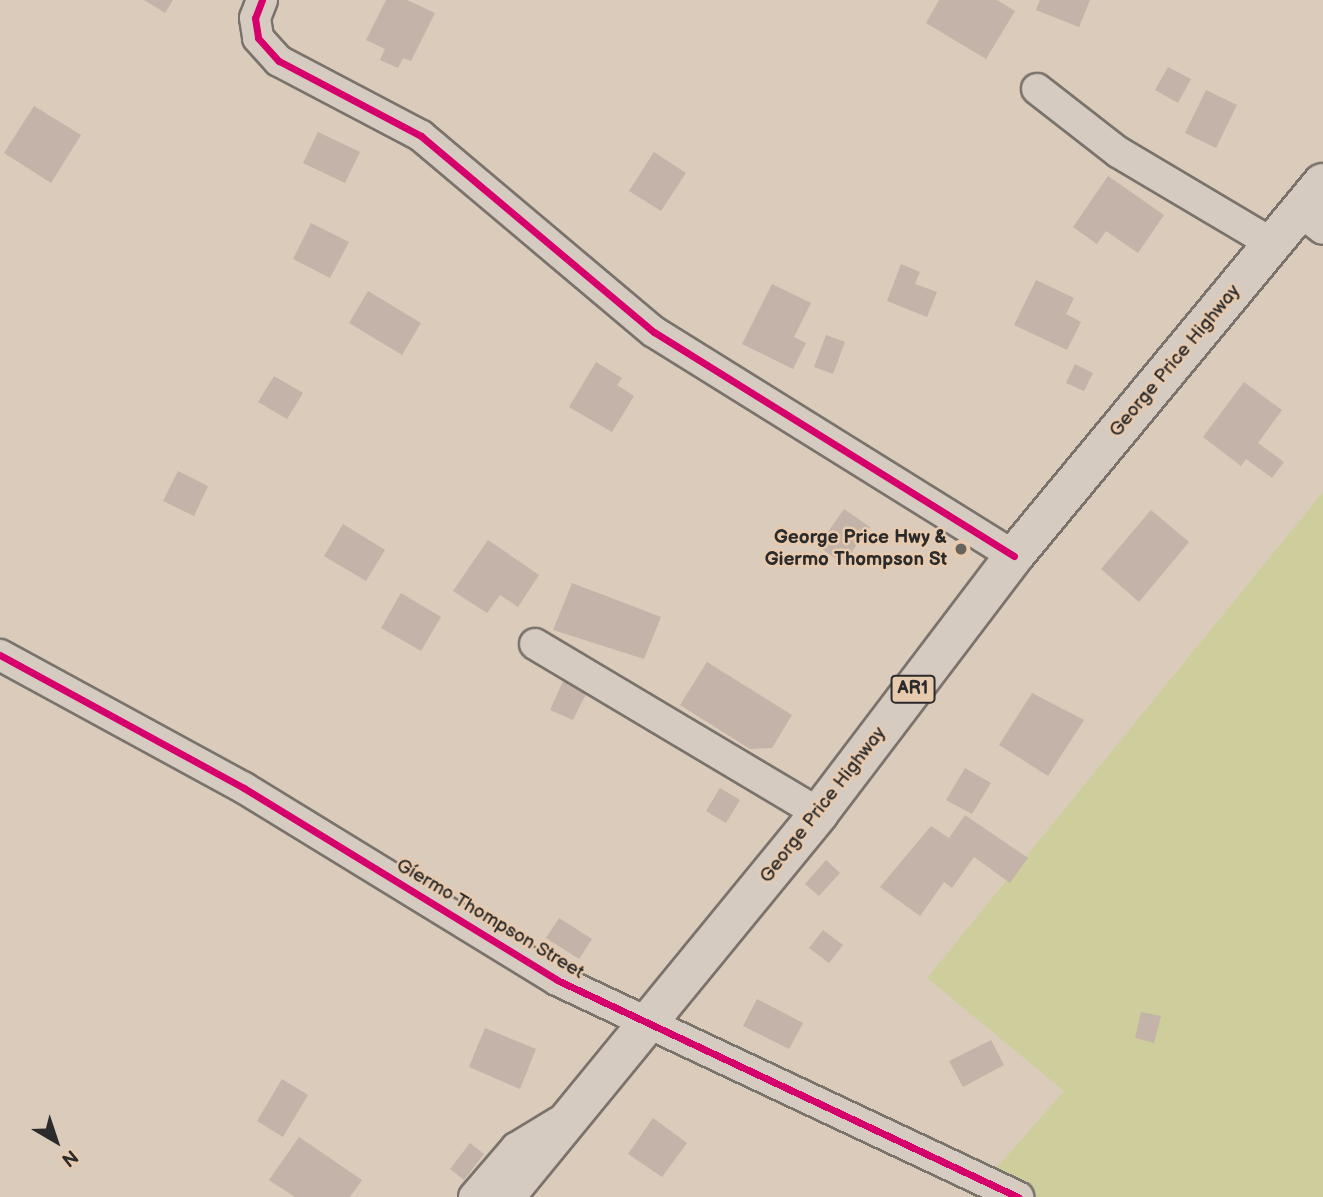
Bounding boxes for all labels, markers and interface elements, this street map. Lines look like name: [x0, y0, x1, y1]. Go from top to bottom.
street label: George Price Highway: [1105, 280, 1245, 442]
place label: George Price Hwy & Giermo Thompson St: [765, 527, 947, 571]
marker: George Price Hwy & Giermo Thompson St: [953, 541, 969, 557]
road number: AR1: [890, 674, 936, 704]
street label: George Price Highway: [755, 723, 891, 887]
street label: Gíermo Thompson Street: [392, 854, 588, 984]
north arrow: [21, 1106, 91, 1176]
text: N: [57, 1144, 82, 1171]

